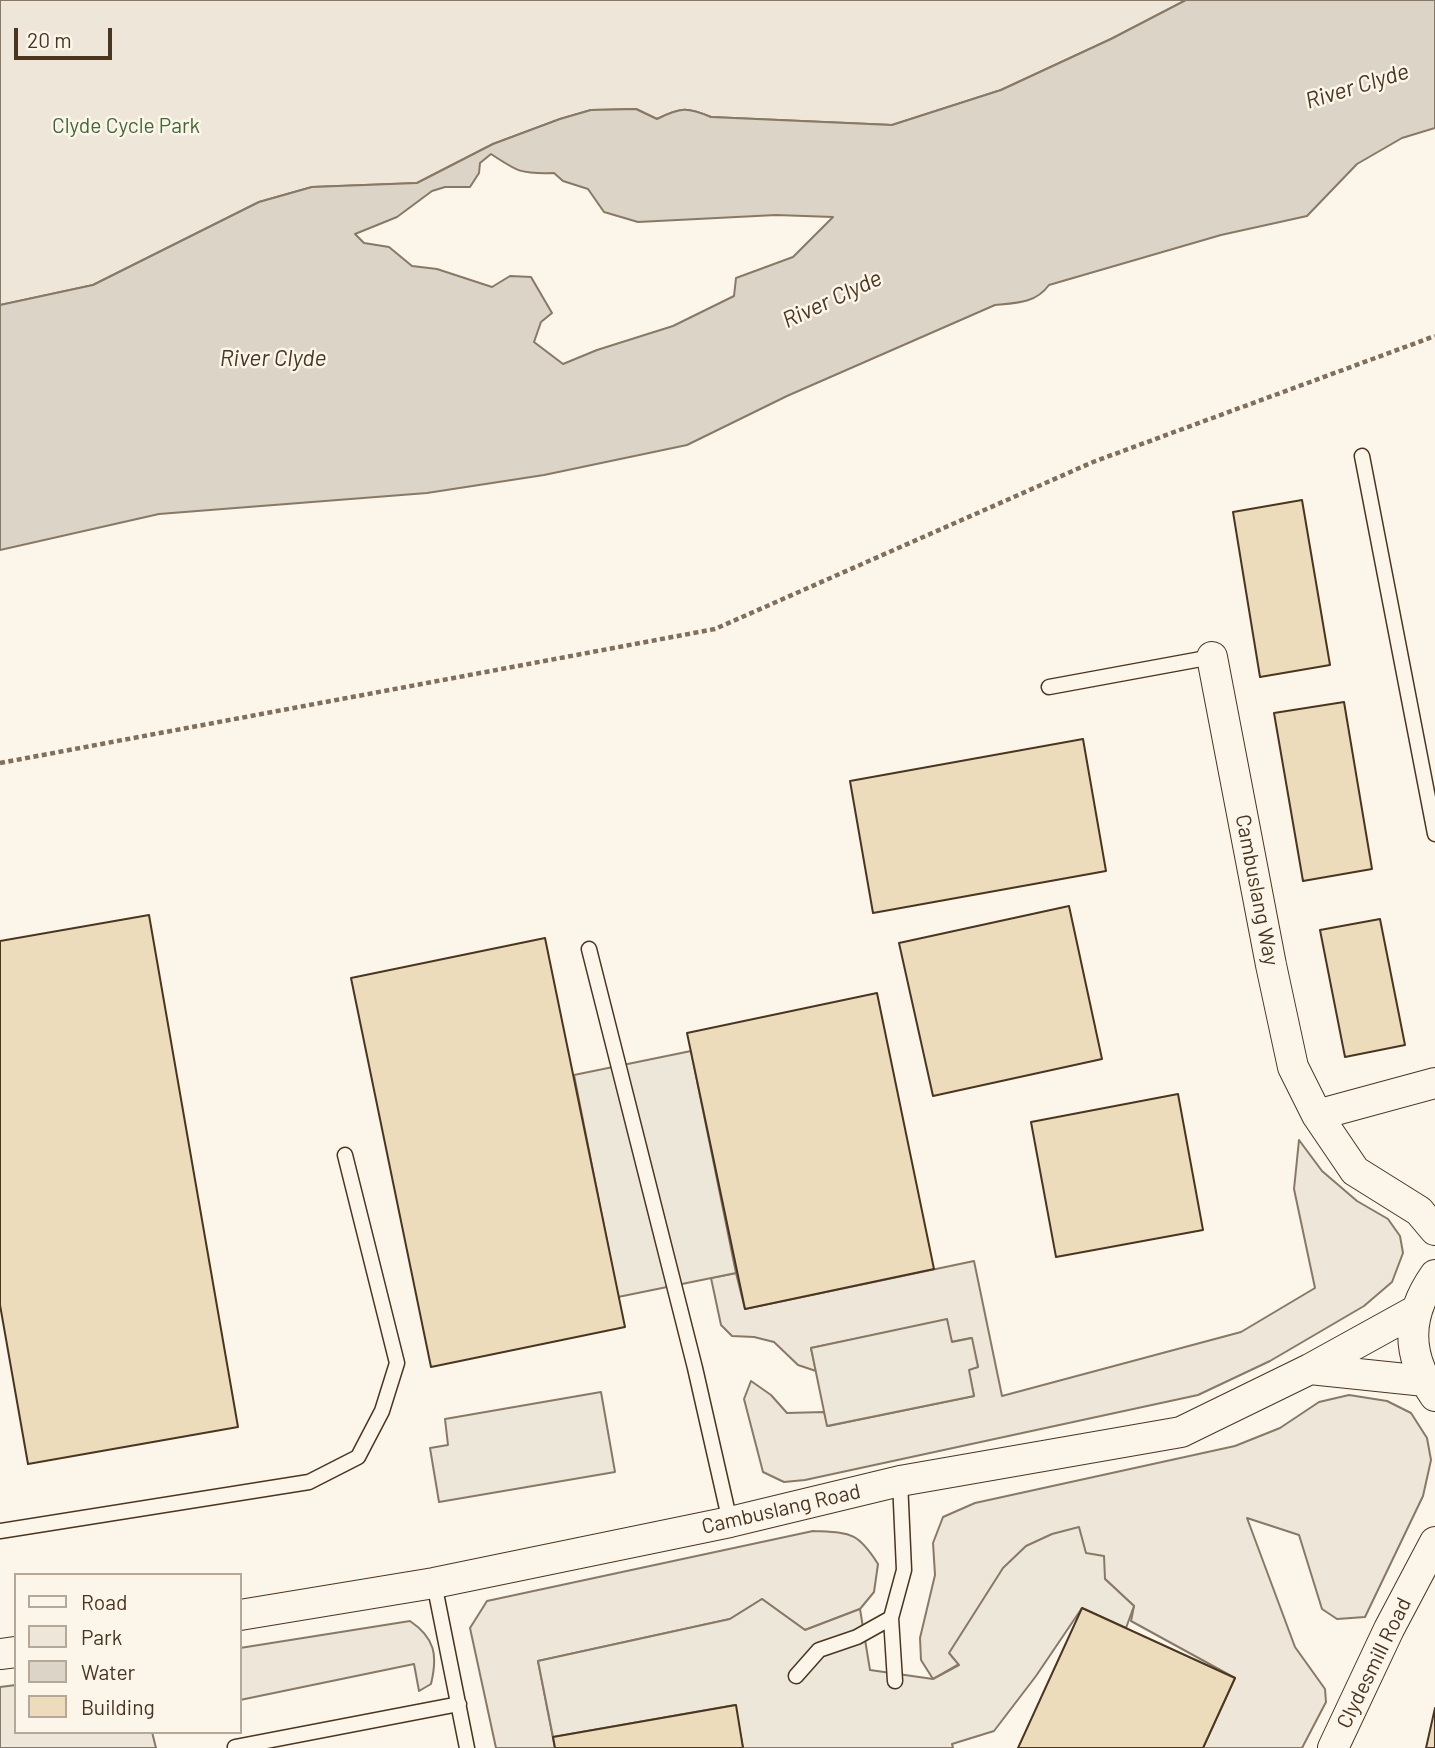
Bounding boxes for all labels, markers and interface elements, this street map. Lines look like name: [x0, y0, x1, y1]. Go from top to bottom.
scale bar: [18, 14, 116, 58]
text: 20 m: [27, 27, 72, 52]
water label: River Clyde: [1302, 57, 1412, 115]
park label: Clyde Cycle Park: [52, 113, 200, 139]
water label: River Clyde: [778, 264, 886, 334]
water label: River Clyde: [220, 344, 326, 372]
street label: Cambuslang Way: [1230, 812, 1284, 968]
street label: Cambuslang Road: [699, 1478, 863, 1540]
legend: [14, 1573, 242, 1734]
text: Road: [81, 1589, 127, 1614]
street label: Clydesmill Road: [1331, 1593, 1417, 1733]
text: Park: [81, 1624, 122, 1649]
text: Water: [81, 1659, 135, 1684]
text: Building: [81, 1694, 155, 1719]

